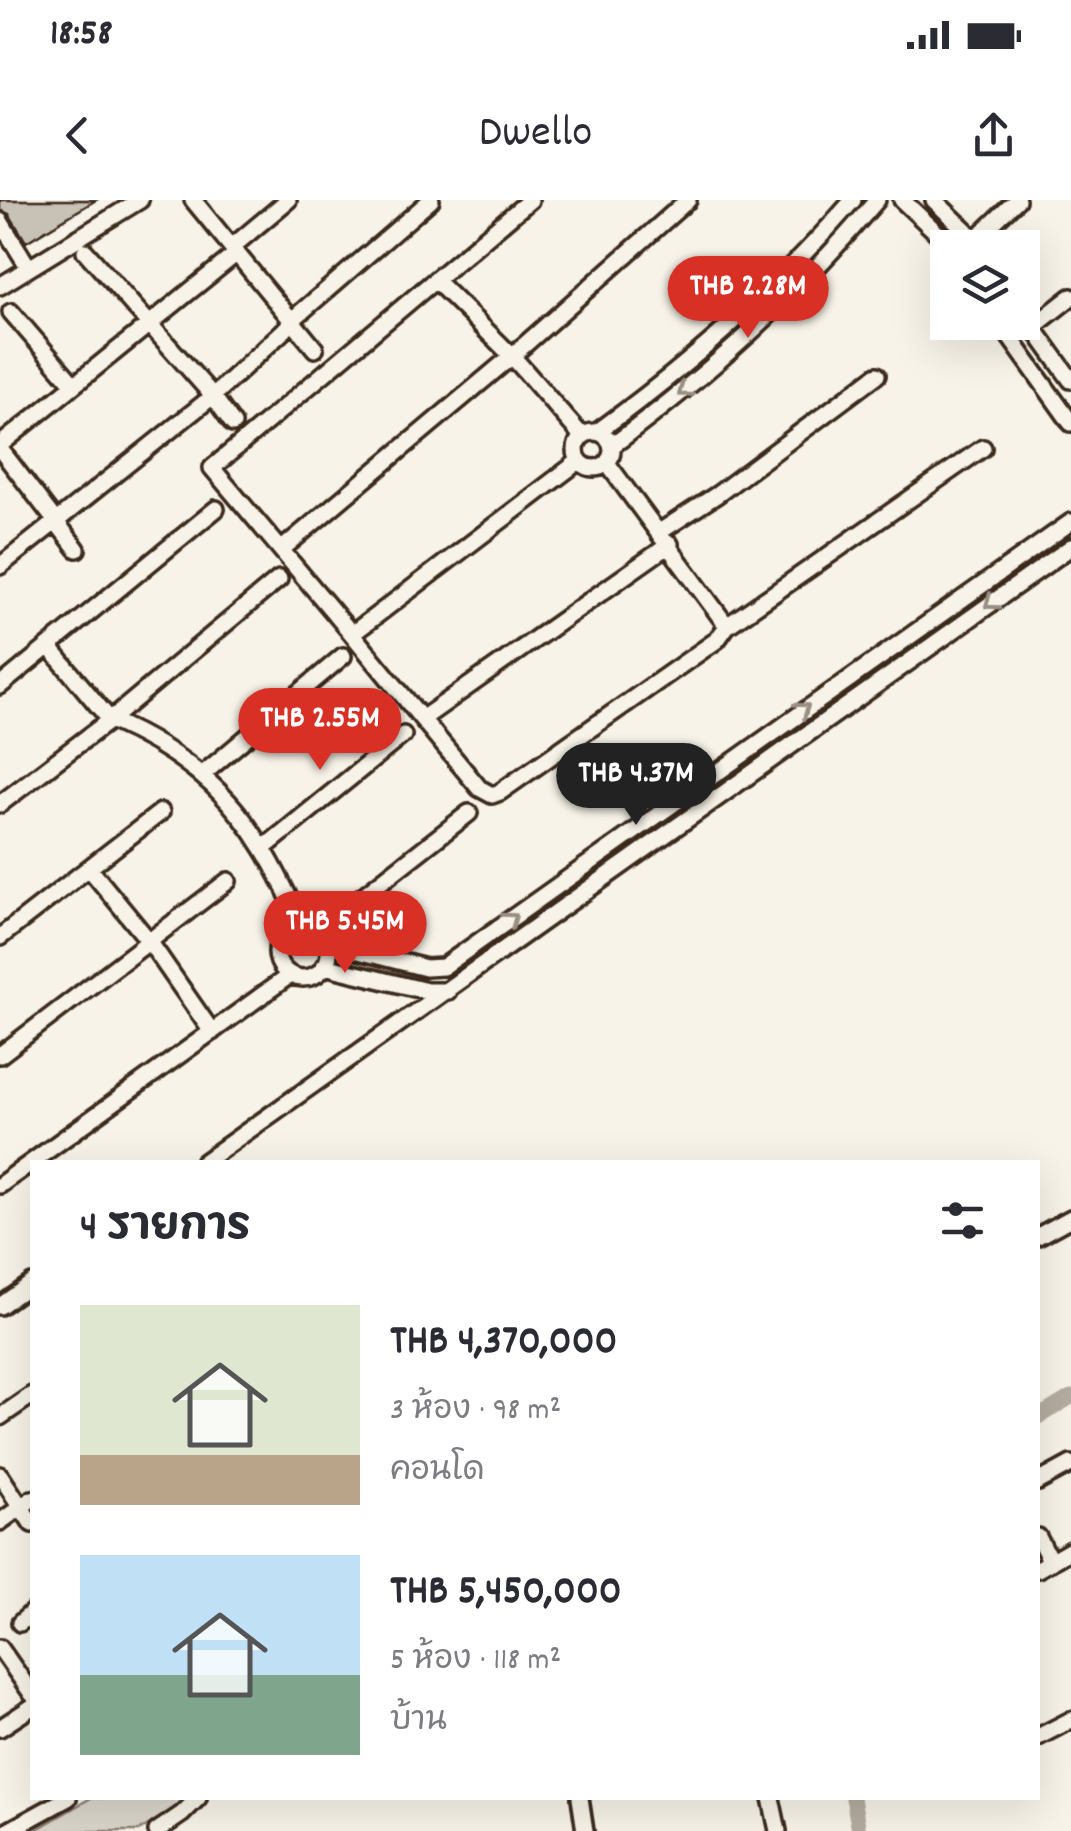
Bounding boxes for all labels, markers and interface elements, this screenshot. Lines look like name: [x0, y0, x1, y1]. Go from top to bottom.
text: 18:58: [50, 8, 113, 63]
text: Dwello: [479, 103, 592, 167]
icon: back: [50, 108, 105, 163]
icon: share: [966, 108, 1021, 163]
map controls: [930, 230, 1040, 340]
button: layers: [930, 230, 1040, 340]
pin: THB 2.28M: [634, 256, 862, 341]
text: THB 2.28M: [690, 265, 806, 311]
one-way arrow: [677, 380, 695, 397]
one-way arrow: [984, 591, 1002, 608]
pin: THB 2.55M: [206, 688, 434, 773]
text: THB 2.55M: [260, 697, 380, 743]
one-way arrow: [792, 704, 810, 721]
pin: THB 4.37M: [522, 743, 750, 828]
text: THB 4.37M: [578, 752, 694, 798]
pin: THB 5.45M: [231, 891, 459, 976]
text: THB 5.45M: [286, 900, 404, 946]
one-way arrow: [499, 913, 518, 931]
icon: filters: [935, 1193, 990, 1248]
text: 4 รายการ: [80, 1200, 250, 1260]
text: THB 4,370,000: [390, 1314, 618, 1374]
icon: home: [160, 1345, 280, 1465]
text: 3 ห้อง · 98 m²: [390, 1389, 561, 1435]
text: คอนโด: [390, 1450, 484, 1496]
text: THB 5,450,000: [390, 1564, 622, 1624]
icon: home: [160, 1595, 280, 1715]
text: 5 ห้อง · 118 m²: [390, 1639, 561, 1685]
text: บ้าน: [390, 1700, 447, 1746]

